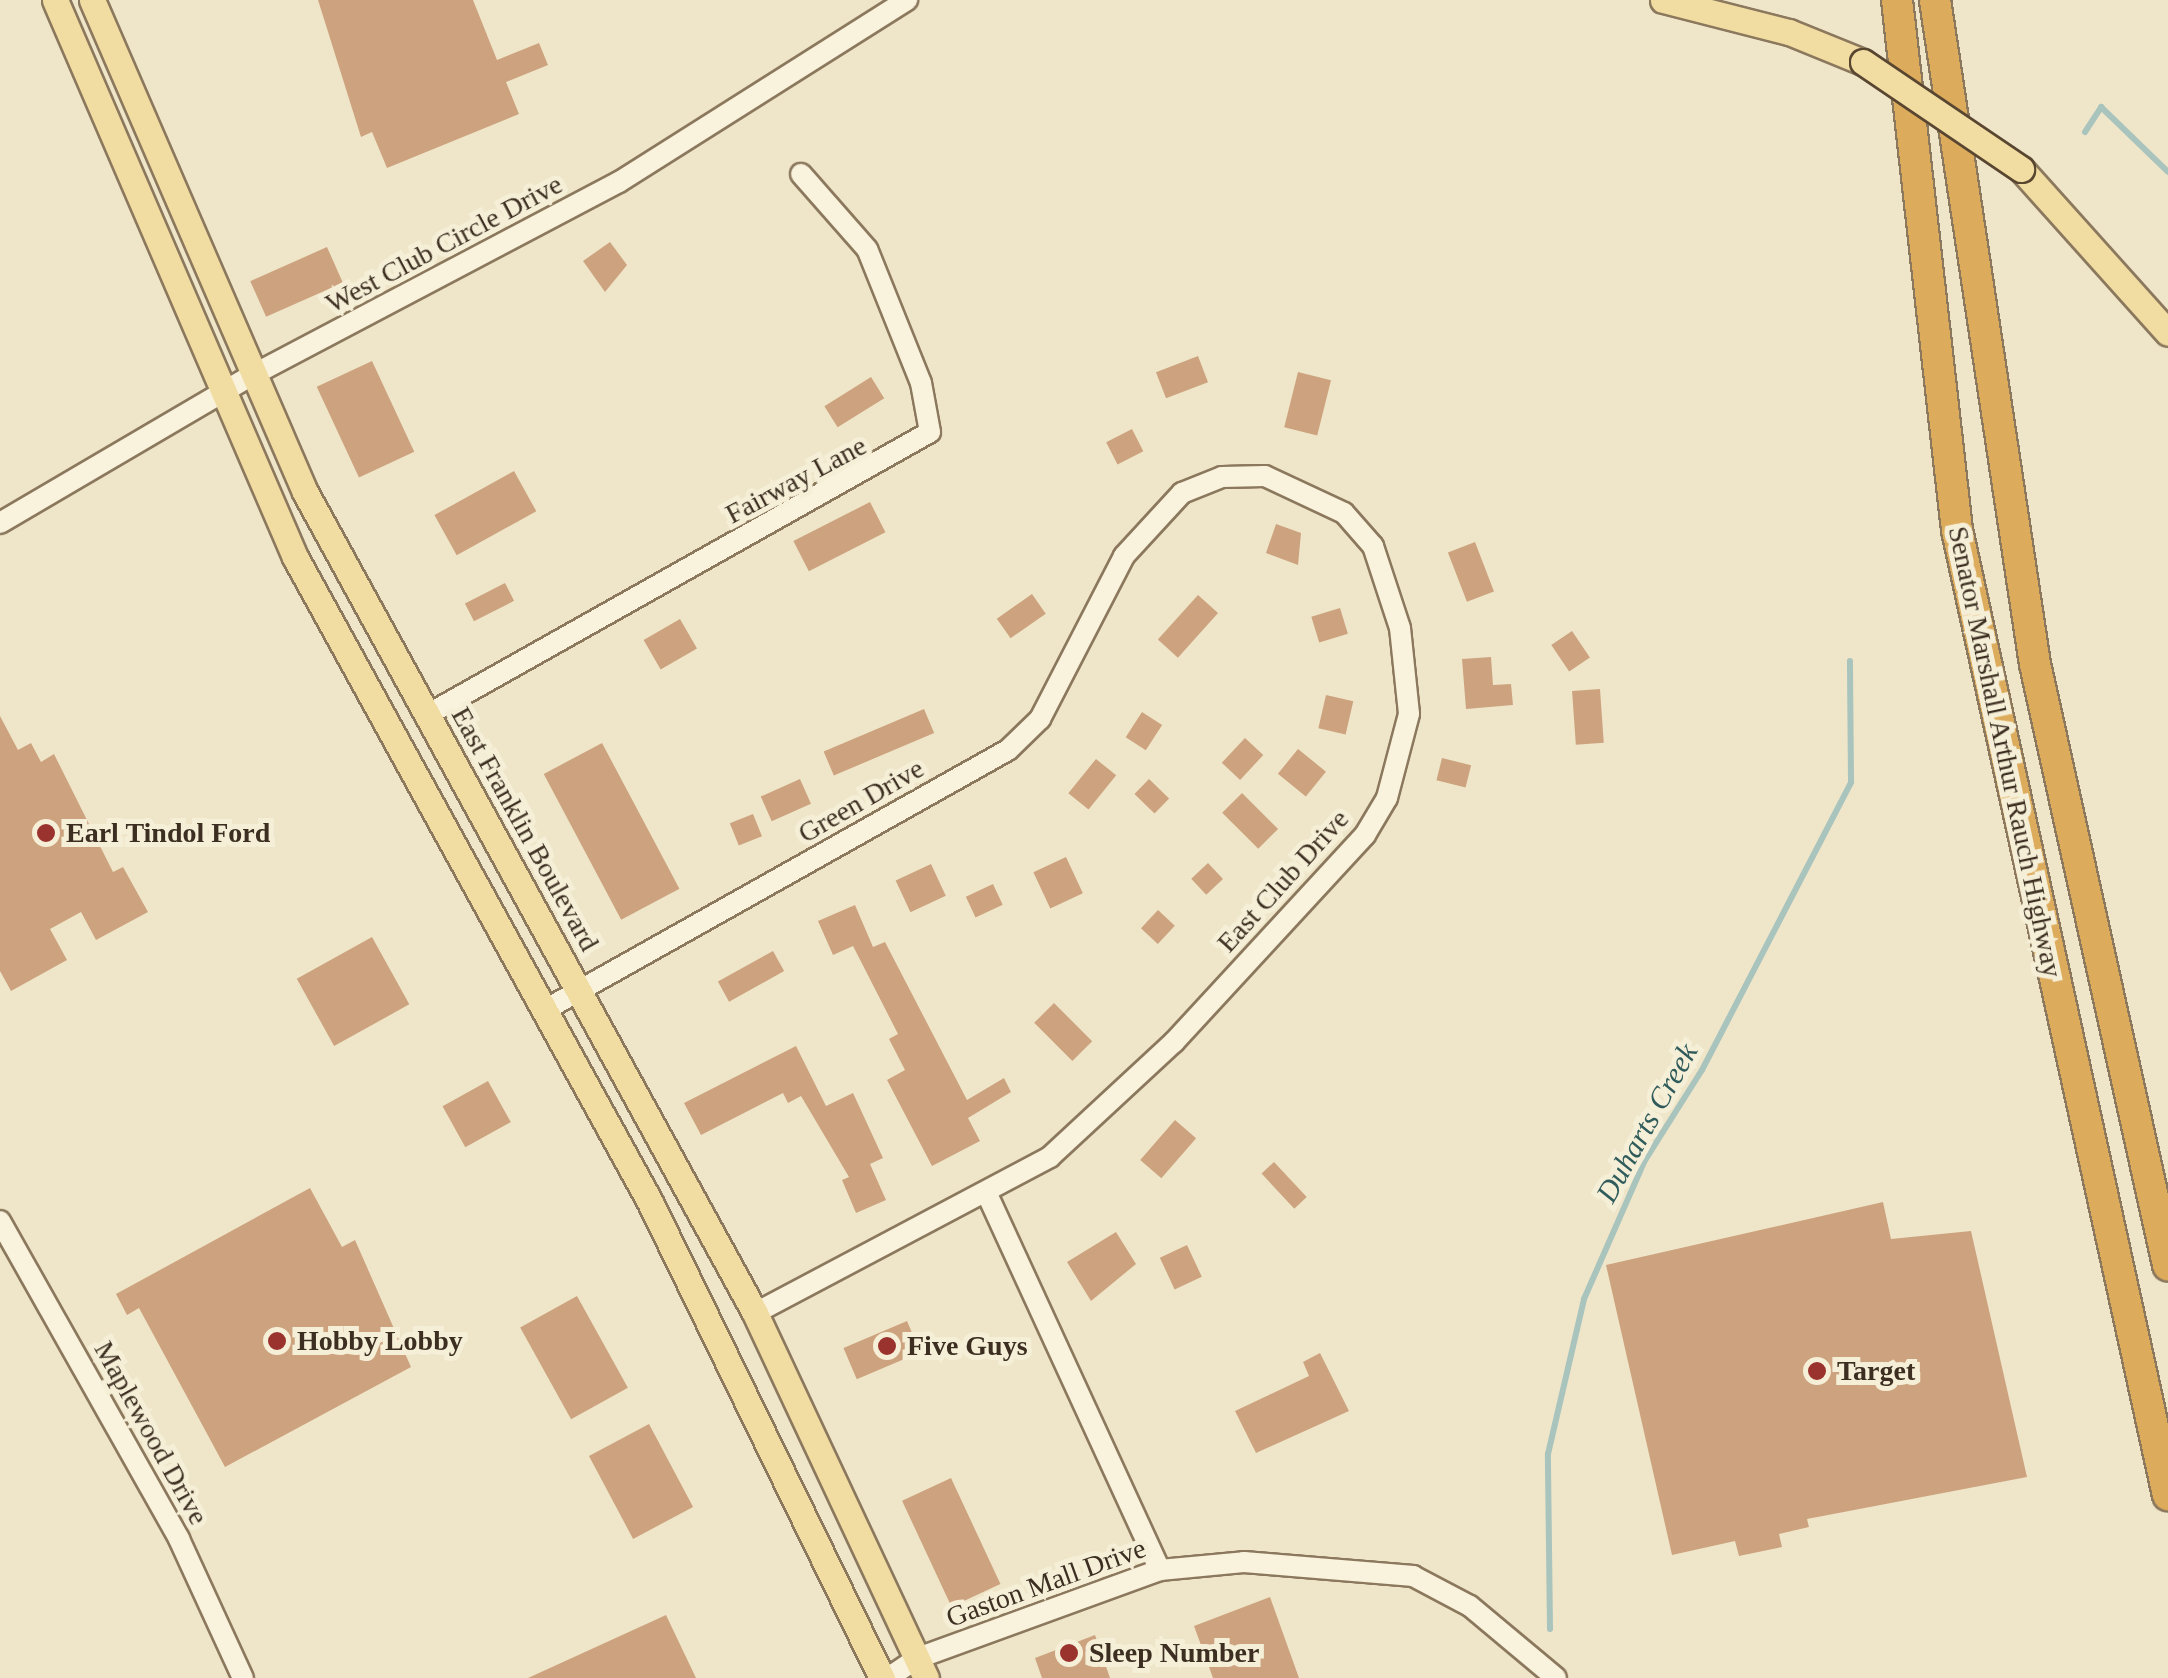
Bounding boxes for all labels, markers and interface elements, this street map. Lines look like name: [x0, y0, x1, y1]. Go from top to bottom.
street label: West Club Circle Drive: [320, 167, 568, 321]
street label: Fairway Lane: [720, 429, 872, 531]
street label: Senator Marshall Arthur Rauch Highway: [1941, 523, 2069, 981]
street label: East Franklin Boulevard: [444, 701, 606, 957]
street label: Green Drive: [792, 752, 930, 850]
street label: East Club Drive: [1210, 803, 1356, 959]
place label: Earl Tindol Ford: [66, 816, 271, 850]
marker: Earl Tindol Ford: [35, 822, 57, 844]
water label: Duharts Creek: [1589, 1037, 1705, 1209]
place label: Hobby Lobby: [297, 1324, 463, 1358]
place label: Five Guys: [907, 1329, 1028, 1363]
marker: Hobby Lobby: [266, 1330, 288, 1352]
street label: Maplewood Drive: [87, 1335, 215, 1531]
marker: Five Guys: [876, 1335, 898, 1357]
place label: Target: [1837, 1354, 1915, 1388]
marker: Target: [1806, 1360, 1828, 1382]
street label: Gaston Mall Drive: [942, 1531, 1150, 1635]
place label: Sleep Number: [1089, 1636, 1259, 1670]
marker: Sleep Number: [1058, 1642, 1080, 1664]

